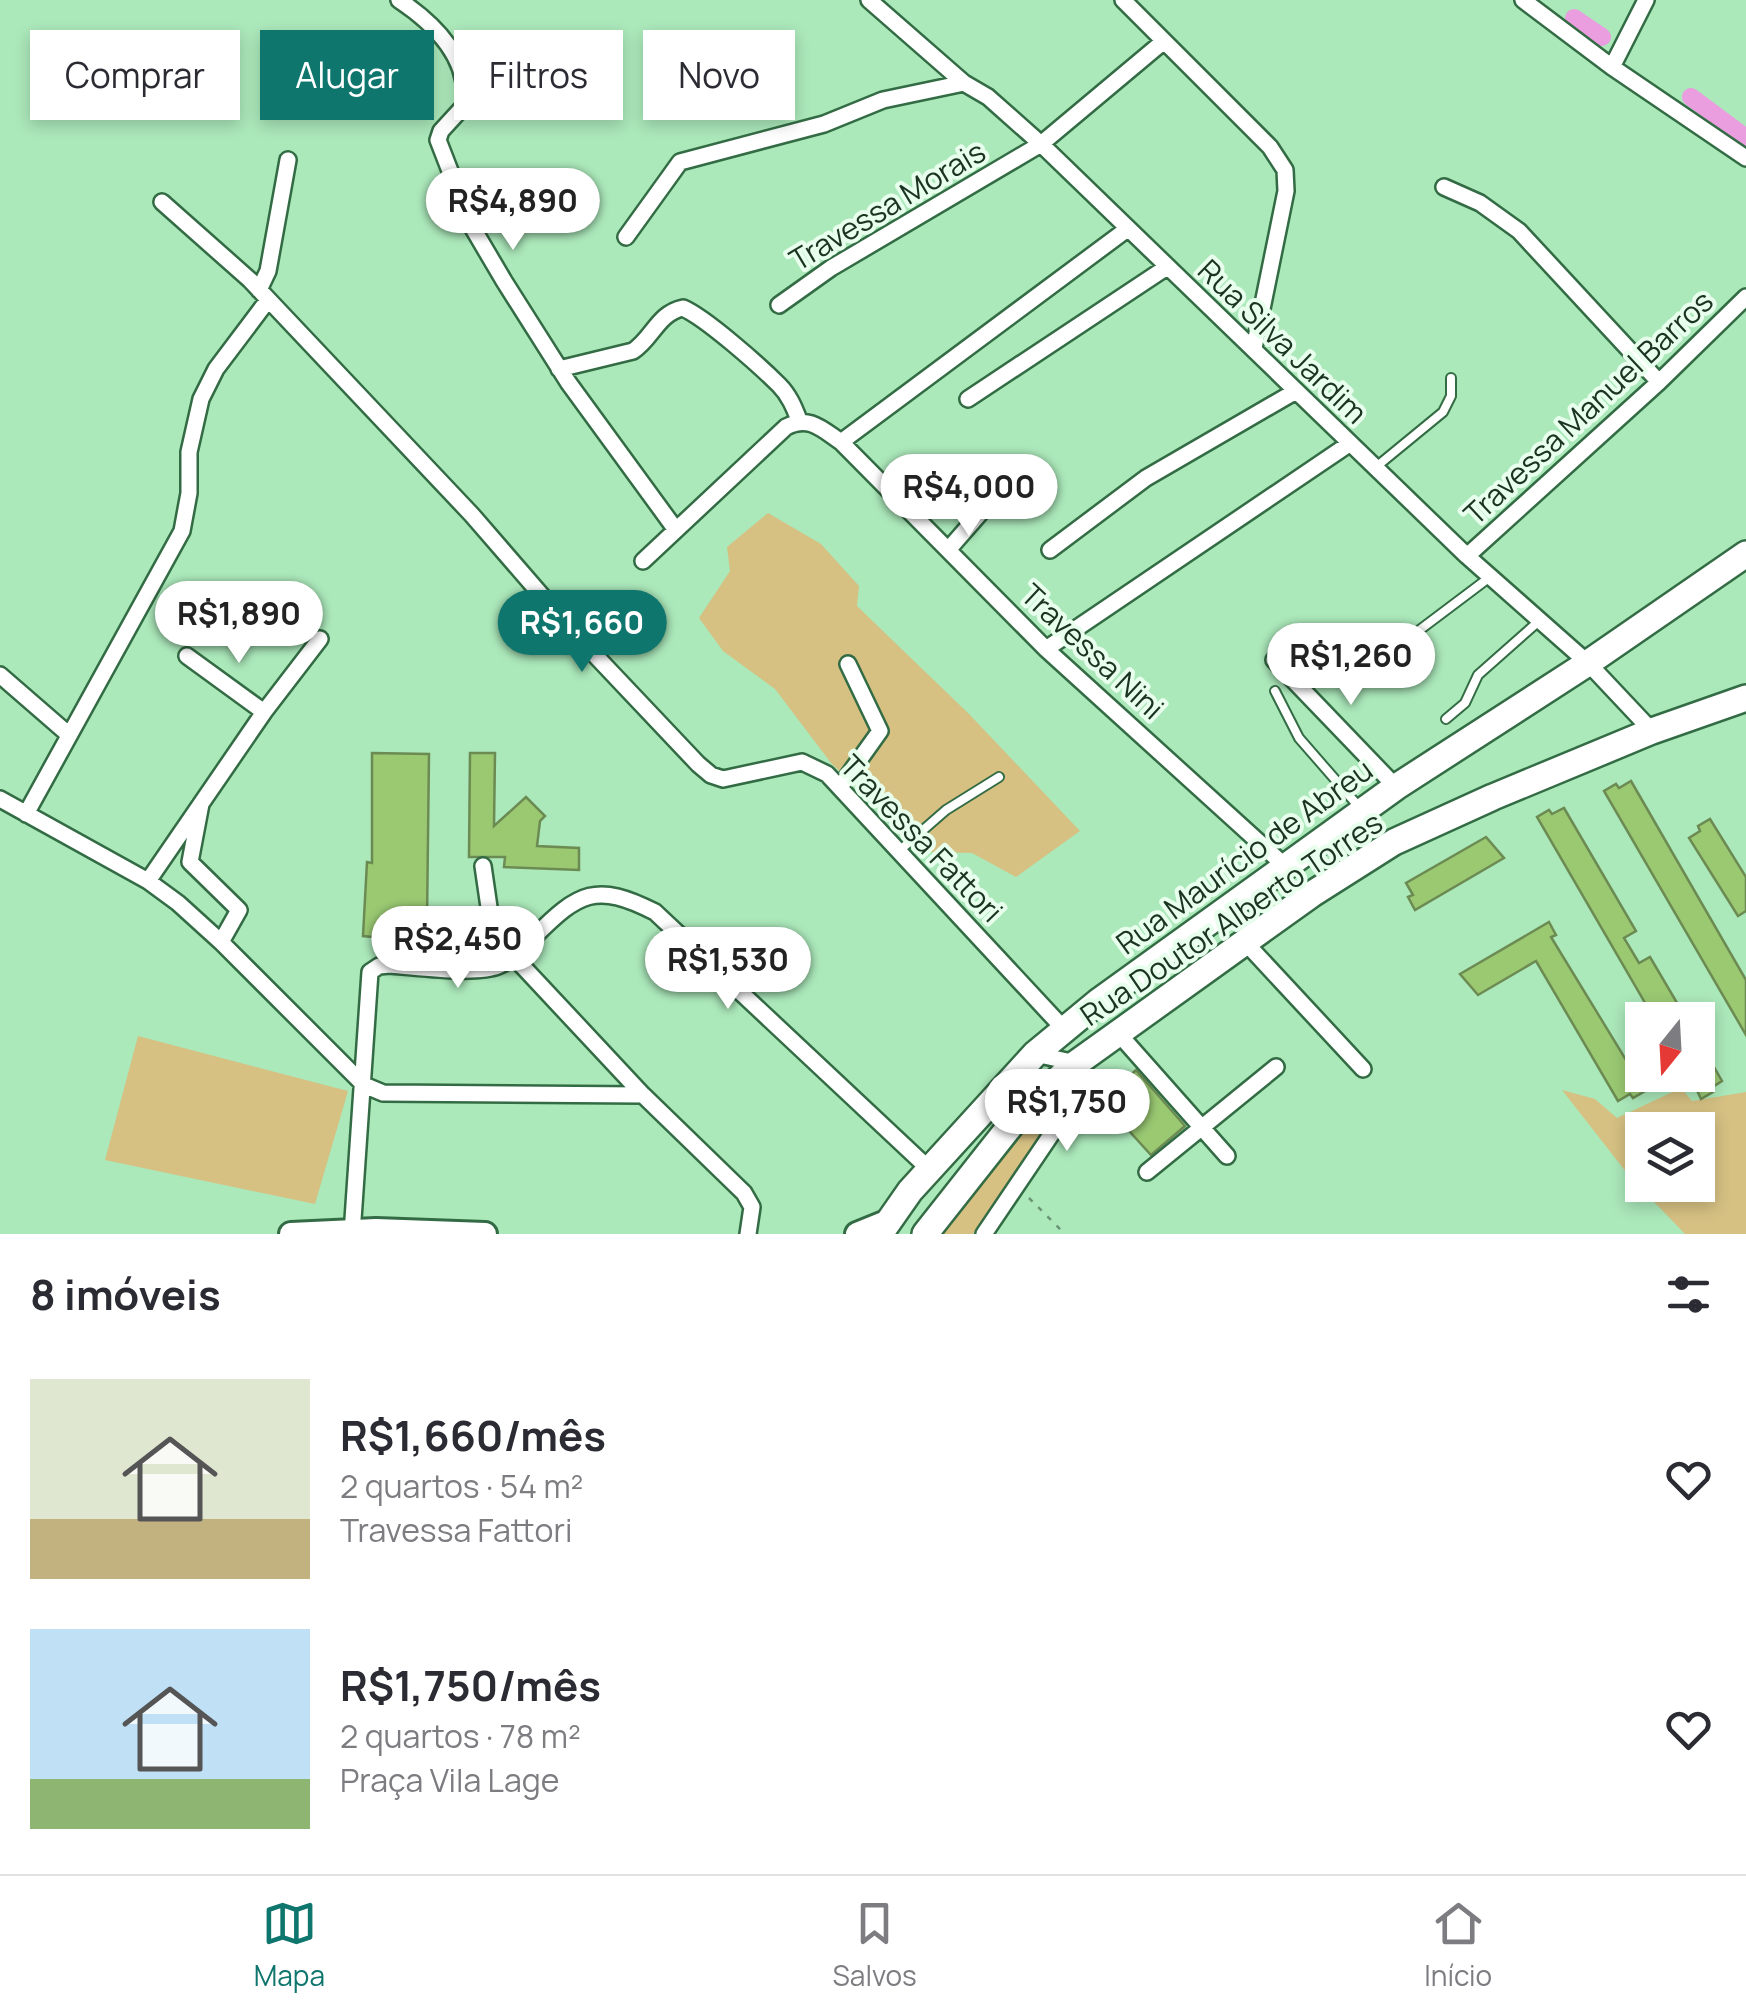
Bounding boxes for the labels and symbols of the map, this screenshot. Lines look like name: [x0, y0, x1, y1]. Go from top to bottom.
street label: Travessa Morais: [781, 130, 993, 280]
pin: R$4,890: [421, 168, 605, 253]
street label: Rua Silva Jardim: [1190, 250, 1376, 432]
street label: Travessa Manuel Barros: [1455, 281, 1721, 533]
pin: R$4,000: [877, 454, 1061, 539]
street label: Travessa Nini: [1013, 574, 1173, 728]
pin: R$1,890: [147, 581, 331, 666]
pin: R$1,660: [490, 590, 674, 675]
pin: R$1,260: [1259, 623, 1443, 708]
street label: Travessa Fattori: [832, 745, 1012, 931]
street label: Rua Maurício de Abreu: [1107, 749, 1381, 963]
street label: Rua Doutor Alberto Torres: [1072, 801, 1390, 1035]
pin: R$2,450: [366, 906, 550, 991]
pin: R$1,530: [636, 927, 820, 1012]
north arrow: [1625, 1002, 1715, 1092]
pin: R$1,750: [975, 1069, 1159, 1154]

